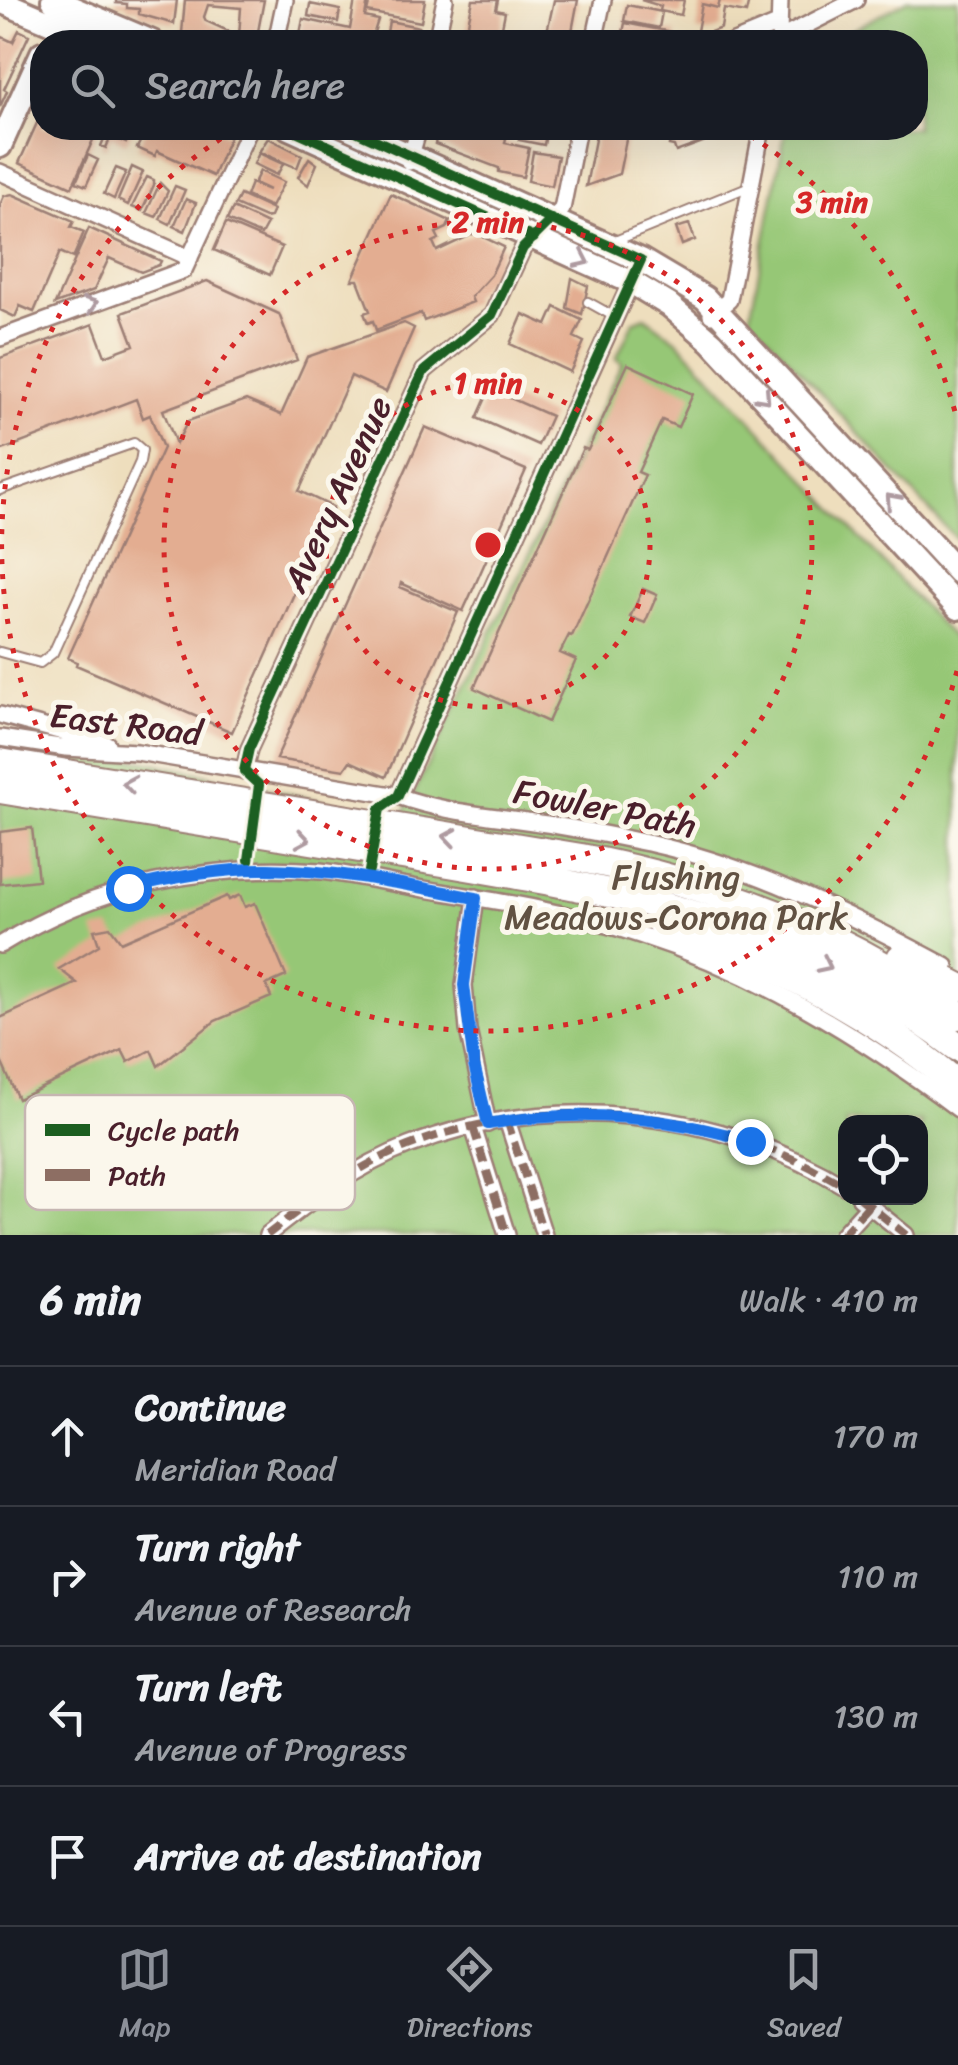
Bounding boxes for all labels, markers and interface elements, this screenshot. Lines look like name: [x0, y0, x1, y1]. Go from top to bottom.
search box: [30, 30, 928, 140]
text: Search here: [145, 52, 345, 119]
icon: search: [65, 58, 120, 113]
text: 3 min: [795, 175, 869, 229]
text: 2 min: [452, 195, 525, 249]
one-way arrow: [572, 248, 590, 268]
one-way arrow: [82, 295, 99, 316]
text: 1 min: [454, 356, 523, 410]
street label: Avery Avenue: [264, 385, 410, 604]
one-way arrow: [752, 385, 770, 404]
one-way arrow: [886, 493, 904, 512]
centre of rings: [470, 527, 506, 563]
street label: East Road: [47, 684, 208, 764]
street label: Fowler Path: [508, 760, 702, 856]
one-way arrow: [121, 774, 137, 795]
one-way arrow: [441, 827, 458, 848]
one-way arrow: [295, 828, 312, 849]
park label: Flushing Meadows-Corona Park: [504, 846, 848, 948]
route start: [106, 866, 152, 912]
one-way arrow: [814, 952, 832, 972]
legend: [25, 1095, 355, 1210]
text: Cycle path: [108, 1106, 239, 1155]
map controls: [838, 1115, 928, 1205]
button: locate: [838, 1115, 928, 1205]
route end: [728, 1119, 774, 1165]
text: Path: [108, 1151, 166, 1200]
text: 6 min: [40, 1263, 141, 1337]
text: Walk · 410 m: [739, 1272, 918, 1329]
text: Continue: [135, 1374, 286, 1441]
text: 170 m: [833, 1408, 918, 1465]
icon: ahead: [40, 1409, 95, 1464]
text: Meridian Road: [135, 1441, 336, 1498]
text: Turn right: [135, 1514, 300, 1581]
text: 110 m: [837, 1548, 918, 1605]
icon: right: [40, 1549, 95, 1604]
text: Avenue of Research: [135, 1581, 412, 1638]
text: Turn left: [135, 1654, 281, 1721]
text: 130 m: [834, 1688, 918, 1745]
icon: left: [40, 1689, 95, 1744]
text: Avenue of Progress: [135, 1721, 407, 1778]
text: Arrive at destination: [135, 1823, 482, 1890]
icon: arrive: [40, 1829, 95, 1884]
tab: Map: [117, 1942, 172, 2051]
tab: Directions: [407, 1942, 532, 2051]
tab: Saved: [767, 1942, 841, 2051]

